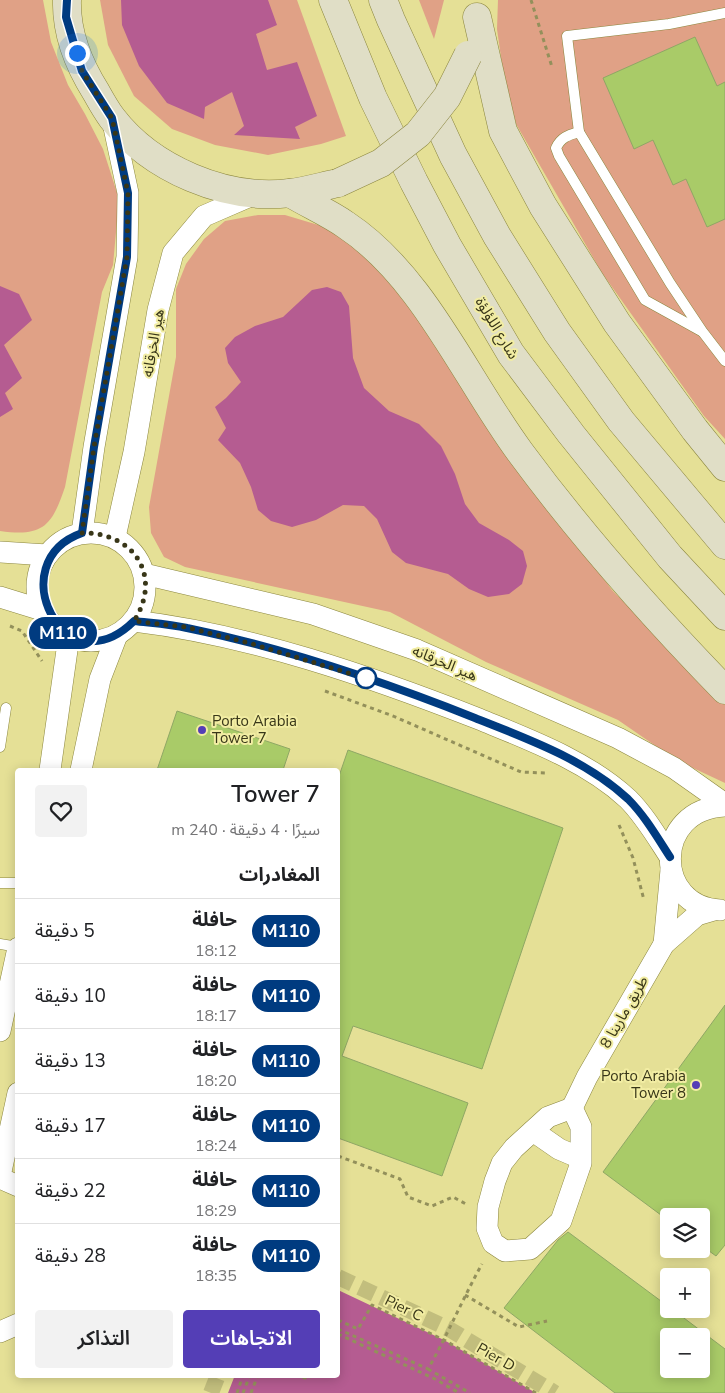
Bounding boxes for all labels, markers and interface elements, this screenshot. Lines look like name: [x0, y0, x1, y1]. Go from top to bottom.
your location: [65, 41, 90, 66]
street label: شارع اللؤلؤة: [469, 293, 524, 364]
street label: هير الخرقانه: [137, 307, 169, 379]
line badge: M110: [28, 617, 98, 649]
text: M110: [39, 621, 87, 645]
street label: هير الخرقانه: [409, 640, 481, 686]
unlabelled marker: [355, 667, 377, 689]
place label: Porto Arabia Tower 7: [212, 711, 297, 748]
marker: Porto Arabia Tower 7: [196, 724, 208, 736]
text: Tower 7: [231, 778, 320, 810]
button: heart: [35, 785, 87, 837]
text: سيرًا · 4 دقيقة · 240 m: [171, 819, 320, 841]
text: المغادرات: [239, 862, 320, 888]
text: حافلة: [192, 907, 237, 933]
text: 5 دقيقة: [35, 918, 95, 944]
text: M110: [262, 919, 310, 943]
text: 18:12: [195, 940, 237, 962]
text: حافلة: [192, 972, 237, 998]
street label: طريق مارينا 8: [595, 972, 653, 1052]
text: 10 دقيقة: [35, 983, 106, 1009]
text: M110: [262, 984, 310, 1008]
text: 18:17: [195, 1005, 237, 1027]
text: حافلة: [192, 1037, 237, 1063]
text: 13 دقيقة: [35, 1048, 106, 1074]
text: M110: [262, 1049, 310, 1073]
place label: Porto Arabia Tower 8: [601, 1066, 686, 1103]
text: 18:20: [195, 1070, 237, 1092]
marker: Porto Arabia Tower 8: [690, 1079, 702, 1091]
text: حافلة: [192, 1102, 237, 1128]
text: 17 دقيقة: [35, 1113, 106, 1139]
text: M110: [262, 1114, 310, 1138]
text: 18:24: [195, 1135, 237, 1157]
text: حافلة: [192, 1167, 237, 1193]
text: 22 دقيقة: [35, 1178, 106, 1204]
text: M110: [262, 1179, 310, 1203]
text: 18:29: [195, 1200, 237, 1222]
map controls: [660, 1208, 710, 1378]
button: layers: [660, 1208, 710, 1258]
text: حافلة: [192, 1232, 237, 1258]
text: 28 دقيقة: [35, 1243, 106, 1269]
text: M110: [262, 1244, 310, 1268]
text: 18:35: [195, 1265, 237, 1287]
button: +: [660, 1268, 710, 1318]
street label: Pier C: [382, 1290, 426, 1326]
button: التذاكر: [35, 1310, 173, 1368]
button: الاتجاهات: [183, 1310, 320, 1368]
button: −: [660, 1328, 710, 1378]
street label: Pier D: [473, 1338, 519, 1376]

